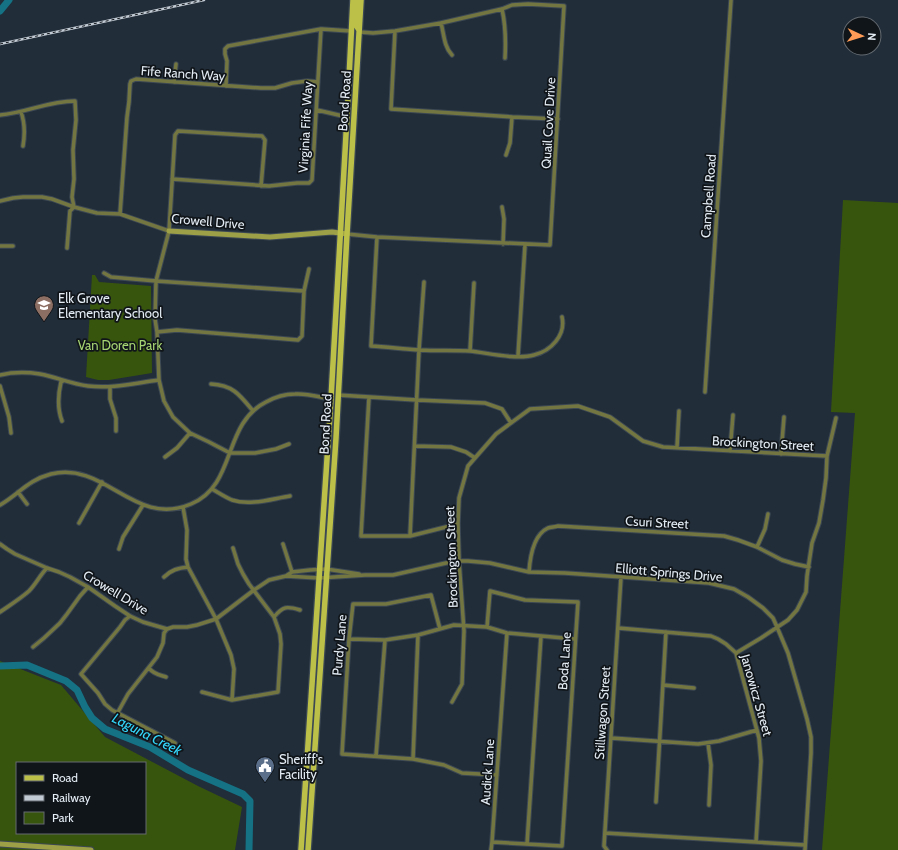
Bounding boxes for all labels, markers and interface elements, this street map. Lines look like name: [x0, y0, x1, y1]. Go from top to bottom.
north arrow: [842, 16, 882, 56]
text: N: [865, 32, 879, 41]
street label: Fife Ranch Way: [140, 62, 226, 84]
street label: Bond Road: [334, 70, 354, 132]
street label: Quail Cove Drive: [538, 76, 558, 169]
street label: Virginia Fife Way: [295, 80, 315, 173]
street label: Campbell Road: [697, 154, 719, 238]
street label: Crowell Drive: [171, 210, 245, 232]
place label: Elk Grove Elementary School: [58, 290, 162, 321]
school or university icon: Elk Grove Elementary School: [33, 294, 55, 322]
park label: Van Doren Park: [78, 337, 162, 353]
street label: Bond Road: [315, 393, 335, 455]
street label: Brockington Street: [712, 432, 815, 454]
street label: Brockington Street: [441, 505, 461, 608]
street label: Csuri Street: [625, 512, 690, 532]
street label: Elliott Springs Drive: [615, 559, 724, 585]
street label: Crowell Drive: [81, 566, 152, 618]
street label: Purdy Lane: [328, 613, 350, 676]
street label: Boda Lane: [554, 631, 574, 690]
street label: Janowicz Street: [737, 651, 776, 738]
street label: Stillwagon Street: [591, 665, 613, 760]
water label: Laguna Creek: [109, 709, 186, 760]
street label: Audick Lane: [477, 738, 497, 805]
place label: Sheriff's Facility: [279, 751, 324, 782]
public building icon: Sheriff's Facility: [254, 755, 276, 783]
legend: [16, 762, 146, 834]
text: Road: [52, 770, 78, 785]
text: Railway: [52, 790, 90, 805]
text: Park: [52, 810, 74, 825]

